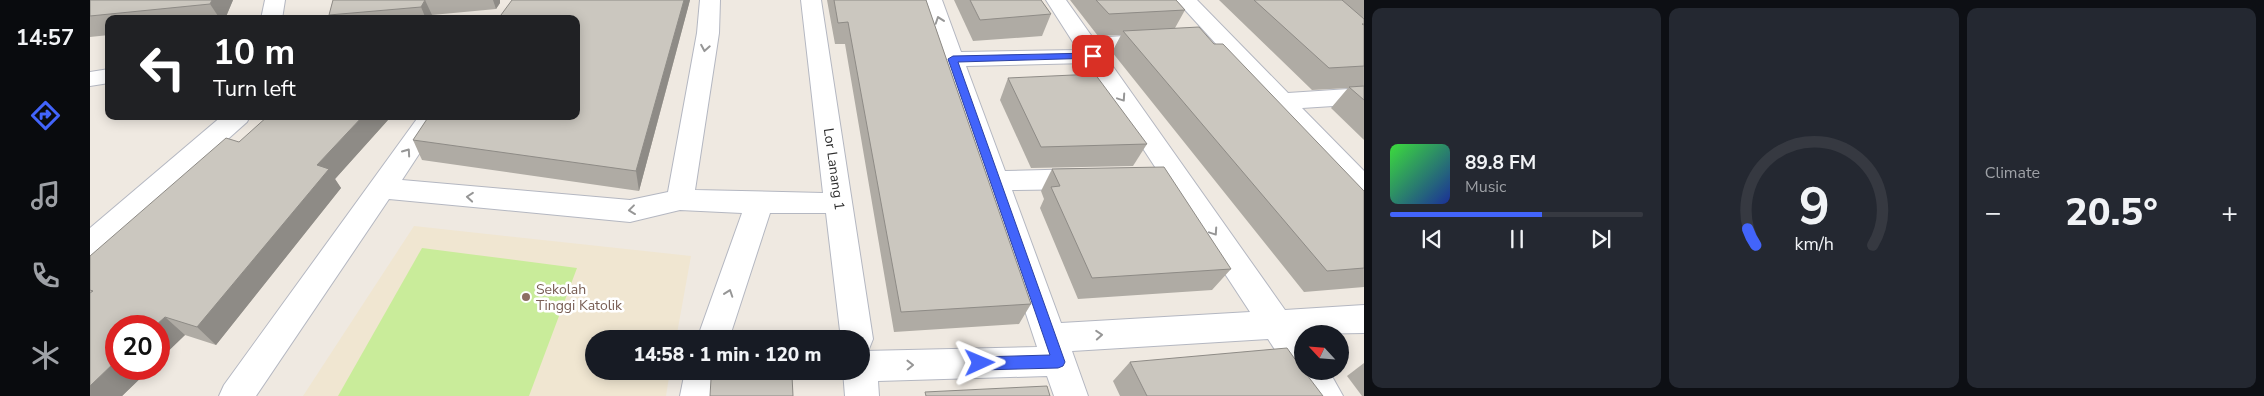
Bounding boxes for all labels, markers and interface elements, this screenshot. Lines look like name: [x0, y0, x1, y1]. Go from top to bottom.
one-way arrow: [935, 16, 945, 24]
text: 14:57: [16, 23, 74, 53]
text: 10 m: [213, 29, 295, 76]
icon: left: [130, 35, 195, 100]
pin: [1072, 35, 1114, 77]
icon: arrive: [1079, 42, 1107, 70]
one-way arrow: [700, 45, 711, 53]
text: Turn left: [213, 74, 296, 104]
one-way arrow: [1116, 92, 1125, 102]
icon: directions: [28, 98, 63, 133]
street label: Lor Lanang 1: [819, 127, 849, 211]
one-way arrow: [401, 149, 410, 158]
text: 89.8 FM: [1465, 150, 1536, 176]
text: Climate: [1985, 162, 2040, 184]
text: 9: [1798, 171, 1830, 242]
text: Music: [1465, 176, 1506, 198]
icon: music: [28, 178, 63, 213]
text: 20.5°: [2065, 187, 2158, 238]
one-way arrow: [466, 191, 474, 202]
text: −: [1985, 194, 2001, 232]
text: +: [2221, 194, 2238, 232]
one-way arrow: [628, 204, 636, 215]
icon: previous: [1418, 225, 1446, 253]
icon: pause: [1503, 225, 1531, 253]
icon: next: [1587, 225, 1615, 253]
one-way arrow: [1208, 227, 1217, 236]
text: km/h: [1794, 232, 1834, 256]
icon: phone: [28, 258, 63, 293]
place label: Sekolah Tinggi Katolik: [536, 280, 623, 315]
one-way arrow: [723, 289, 733, 297]
marker: Sekolah Tinggi Katolik: [520, 291, 532, 303]
speed limit sign: 20: [105, 315, 170, 380]
north arrow: [1294, 325, 1349, 380]
map controls: [1294, 325, 1349, 380]
one-way arrow: [1095, 330, 1103, 341]
position arrow: [953, 336, 1005, 388]
icon: climate: [28, 338, 63, 373]
text: 14:58 · 1 min · 120 m: [634, 342, 821, 368]
one-way arrow: [906, 360, 914, 370]

